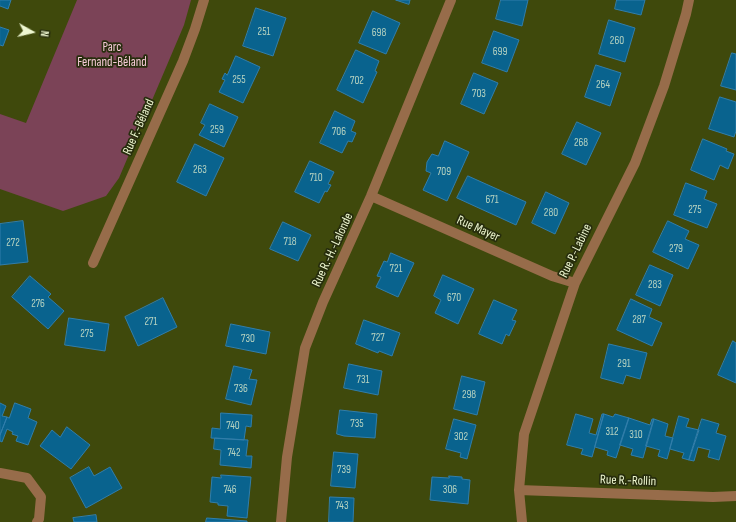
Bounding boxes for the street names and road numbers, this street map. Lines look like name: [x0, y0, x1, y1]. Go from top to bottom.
street label: Rue F.-Béland: [120, 97, 158, 157]
street label: Rue R.-H.-Lalonde: [309, 211, 357, 289]
street label: Rue Mayer: [454, 213, 502, 245]
street label: Rue P.-Labine: [556, 221, 596, 281]
street label: Rue R.-Rollin: [600, 472, 656, 490]

